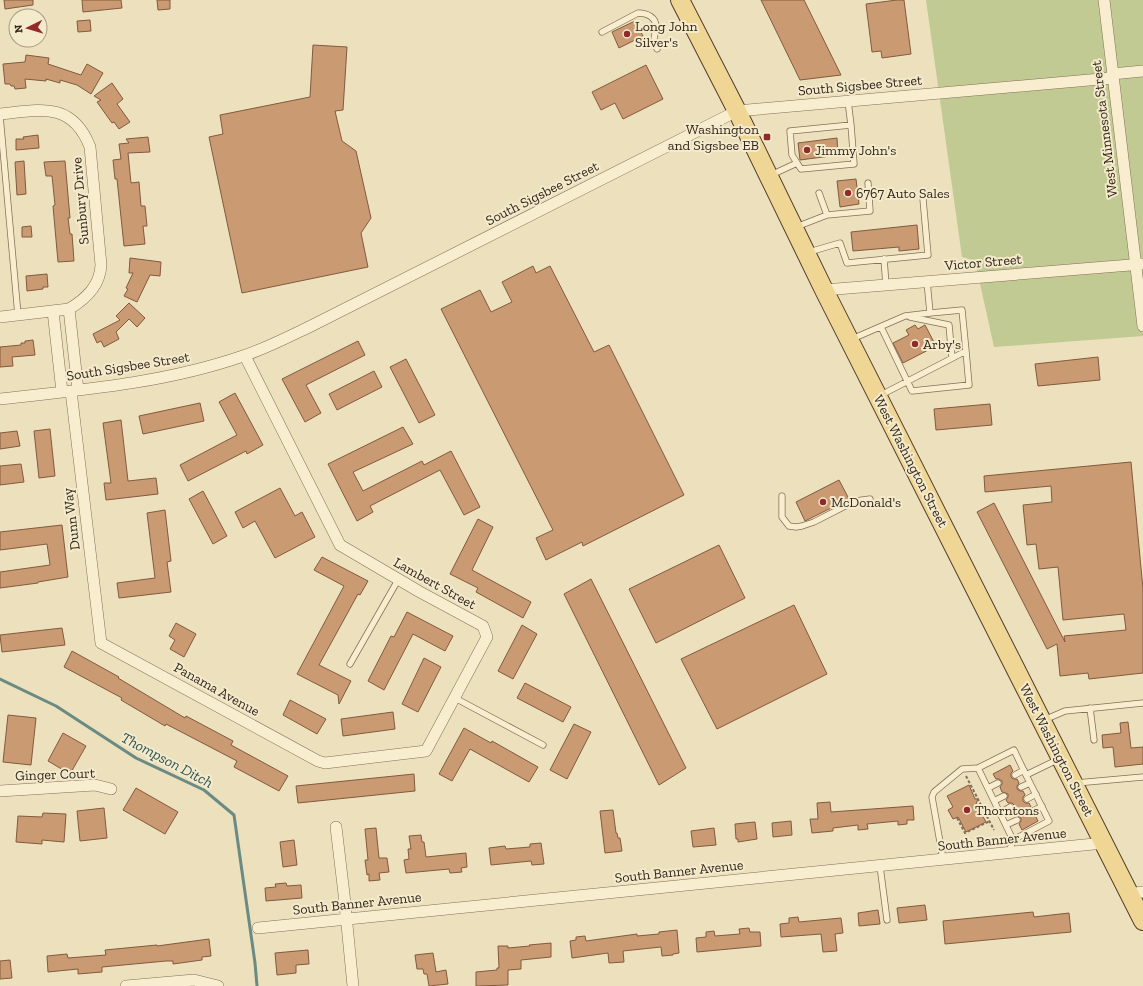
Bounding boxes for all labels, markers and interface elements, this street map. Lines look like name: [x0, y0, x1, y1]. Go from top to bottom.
north arrow: [8, 8, 48, 48]
place label: Long John Silver's: [635, 18, 698, 51]
text: N: [12, 23, 25, 34]
marker: Long John Silver's: [622, 29, 632, 39]
street label: West Minnesota Street: [1088, 59, 1121, 198]
street label: South Sigsbee Street: [797, 72, 924, 99]
place label: Washington and Sigsbee EB: [668, 121, 759, 154]
marker: Washington and Sigsbee EB: [762, 132, 772, 142]
place label: Jimmy John's: [815, 142, 896, 159]
marker: Jimmy John's: [802, 145, 812, 155]
street label: Sunbury Drive: [68, 156, 93, 245]
street label: South Sigsbee Street: [483, 157, 602, 229]
place label: 6767 Auto Sales: [856, 185, 950, 202]
marker: 6767 Auto Sales: [843, 188, 853, 198]
street label: Victor Street: [943, 251, 1023, 274]
place label: Arby's: [923, 336, 961, 353]
marker: Arby's: [910, 339, 920, 349]
street label: South Sigsbee Street: [65, 348, 192, 385]
street label: West Washington Street: [870, 392, 952, 531]
street label: Dunn Way: [59, 486, 84, 551]
place label: McDonald's: [831, 494, 901, 511]
marker: McDonald's: [818, 497, 828, 507]
street label: Lambert Street: [391, 554, 480, 613]
street label: Panama Avenue: [171, 659, 263, 720]
street label: West Washington Street: [1016, 681, 1098, 820]
water label: Thompson Ditch: [118, 728, 216, 792]
street label: Ginger Court: [15, 765, 96, 784]
place label: Thorntons: [975, 802, 1039, 819]
marker: Thorntons: [962, 805, 972, 815]
street label: South Banner Avenue: [937, 824, 1068, 855]
street label: South Banner Avenue: [614, 856, 745, 887]
street label: South Banner Avenue: [292, 888, 423, 919]

